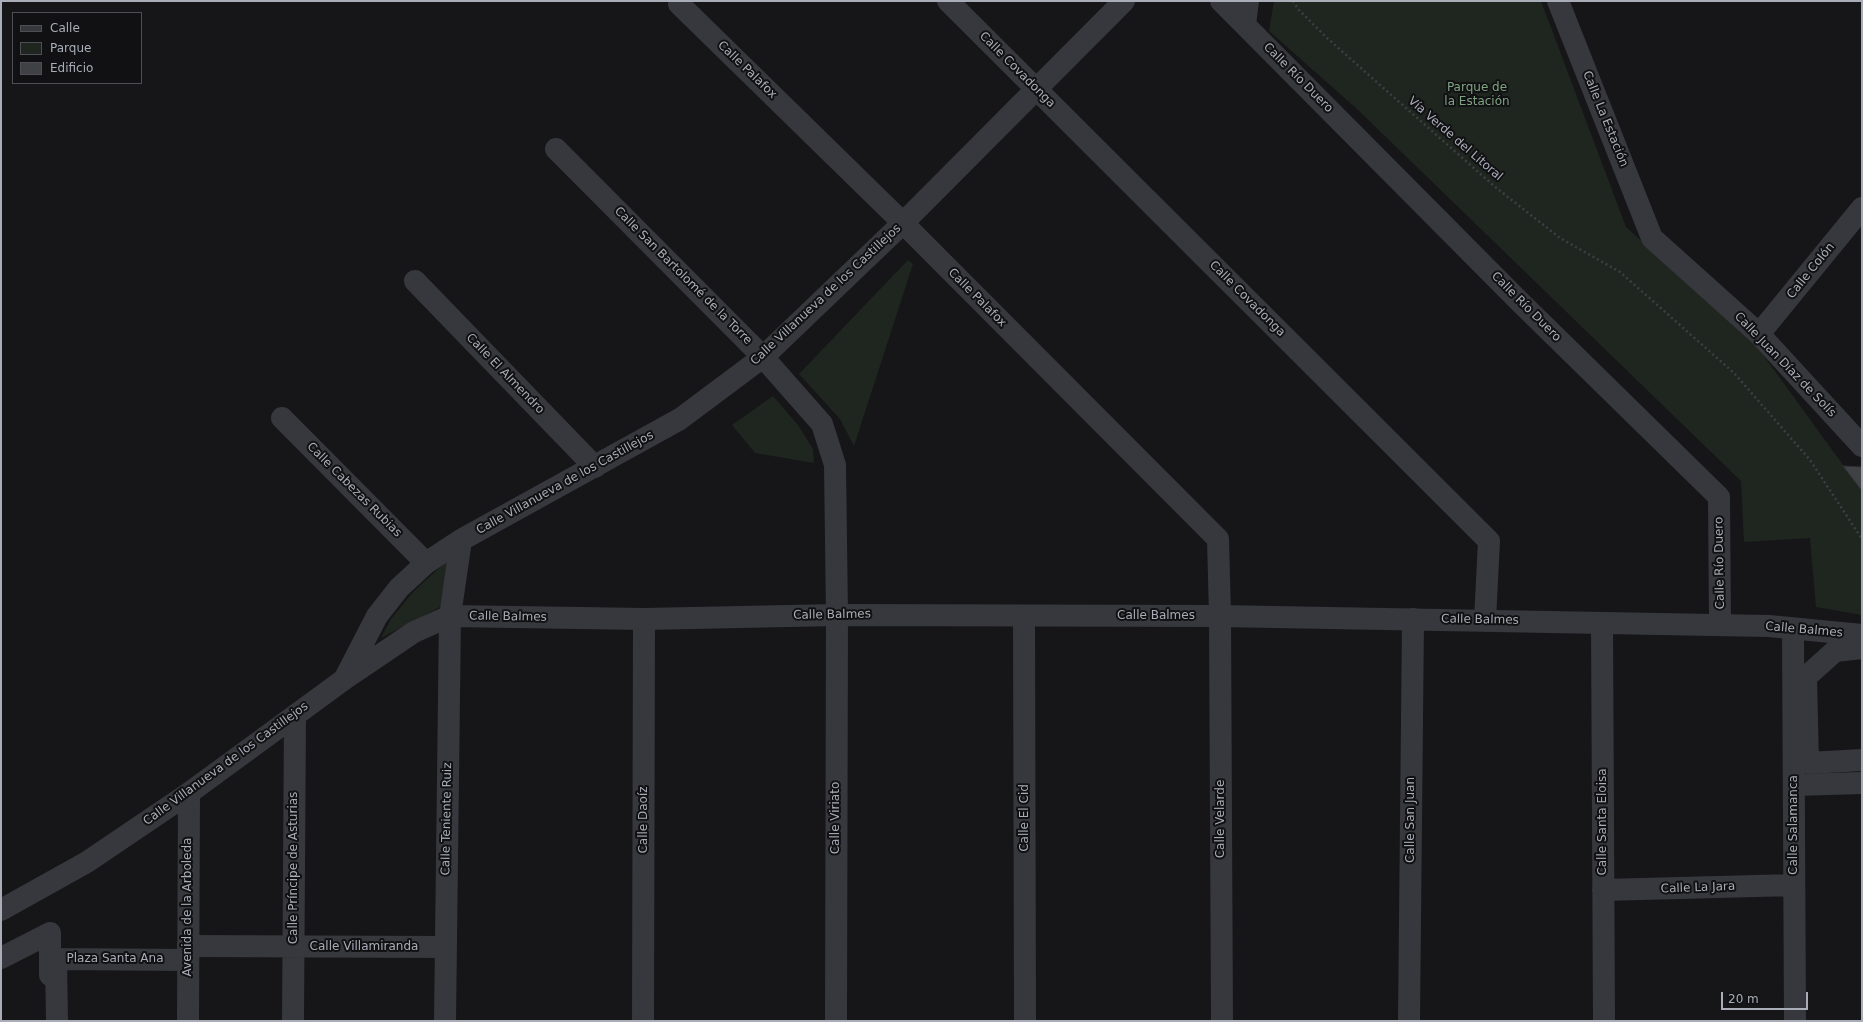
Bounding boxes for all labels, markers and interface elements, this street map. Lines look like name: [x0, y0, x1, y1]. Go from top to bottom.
legend: [12, 12, 142, 84]
text: Calle: [50, 21, 80, 35]
street label: Calle Covadonga: [976, 29, 1058, 111]
street label: Calle Palafox: [714, 38, 780, 102]
street label: Calle Río Duero: [1260, 40, 1336, 116]
text: Parque: [50, 41, 91, 55]
text: Edificio: [50, 61, 93, 75]
street label: Calle La Estación: [1579, 69, 1631, 169]
park label: Parque de la Estación: [1444, 81, 1510, 109]
street label: Vía Verde del Litoral: [1405, 94, 1505, 184]
street label: Calle San Bartolomé de la Torre: [611, 204, 755, 348]
street label: Calle Villanueva de los Castillejos: [748, 221, 904, 369]
street label: Calle Colón: [1784, 240, 1838, 302]
street label: Calle Covadonga: [1206, 258, 1288, 340]
street label: Calle Palafox: [945, 266, 1009, 330]
street label: Calle Río Duero: [1488, 269, 1564, 345]
street label: Calle Juan Díaz de Solís: [1731, 310, 1839, 420]
street label: Calle El Almendro: [463, 331, 547, 417]
street label: Calle Villanueva de los Castillejos: [474, 428, 656, 538]
street label: Calle Cabezas Rubias: [304, 440, 404, 540]
street label: Calle Río Duero: [1712, 517, 1728, 609]
street label: Calle Balmes: [793, 607, 871, 623]
street label: Calle Balmes: [469, 609, 547, 625]
street label: Calle Balmes: [1117, 609, 1195, 623]
street label: Calle Balmes: [1441, 612, 1519, 628]
street label: Calle Balmes: [1765, 619, 1843, 641]
street label: Calle Villanueva de los Castillejos: [141, 699, 311, 829]
street label: Calle Teniente Ruiz: [439, 762, 455, 876]
street label: Calle Santa Eloisa: [1596, 768, 1610, 876]
street label: Calle Salamanca: [1787, 775, 1801, 875]
street label: Calle San Juan: [1404, 777, 1418, 863]
street label: Calle Velarde: [1214, 780, 1228, 858]
street label: Calle Viriato: [829, 782, 843, 854]
street label: Calle El Cid: [1018, 784, 1032, 852]
street label: Calle Daoíz: [637, 786, 651, 854]
street label: Calle Príncipe de Asturias: [287, 792, 301, 944]
street label: Avenida de la Arboleda: [181, 838, 195, 976]
street label: Calle La Jara: [1660, 880, 1736, 896]
street label: Calle Villamiranda: [310, 940, 418, 954]
street label: Plaza Santa Ana: [66, 952, 164, 966]
scale bar: [1723, 984, 1810, 1010]
text: 20 m: [1728, 992, 1759, 1006]

